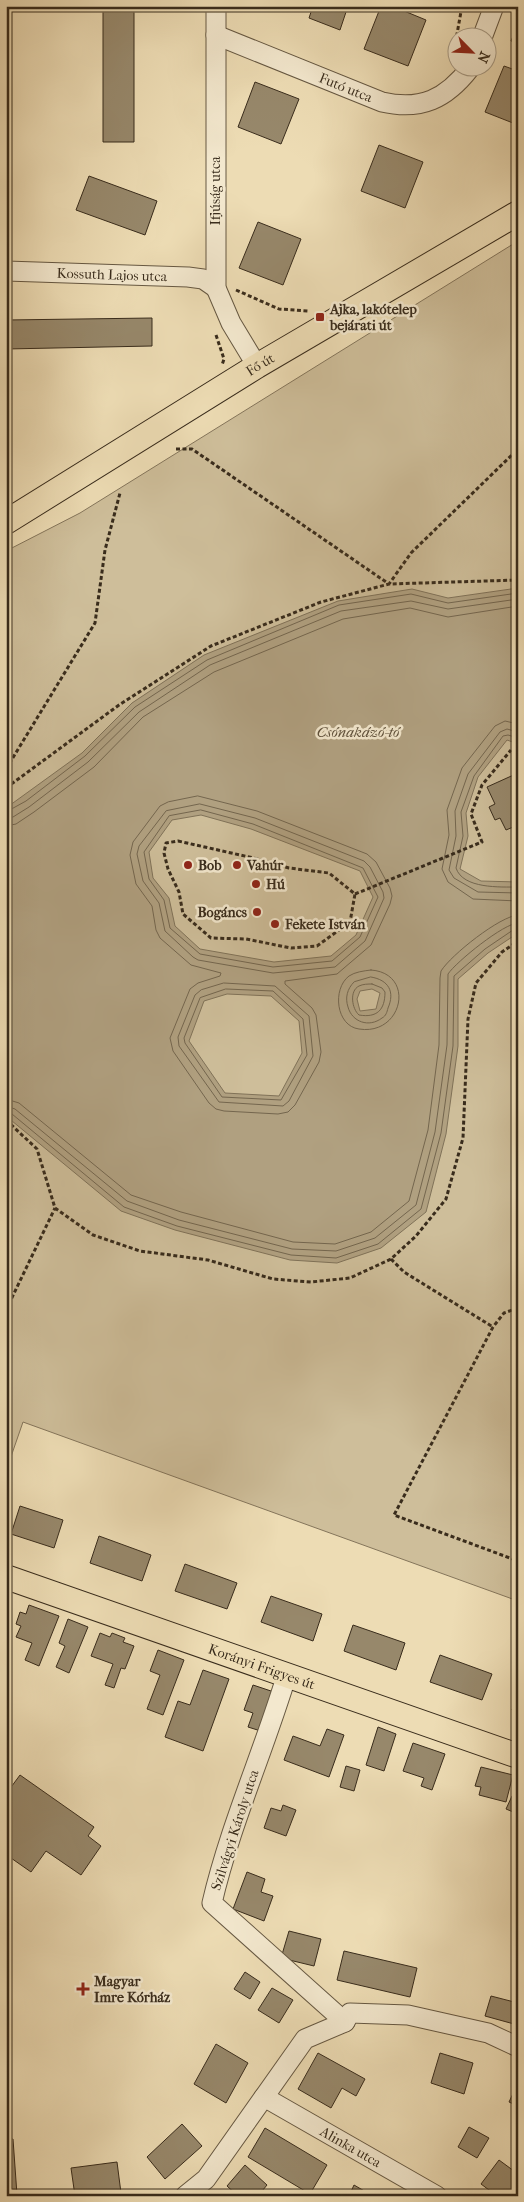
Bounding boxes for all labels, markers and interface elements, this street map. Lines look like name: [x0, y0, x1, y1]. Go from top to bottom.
north arrow: [446, 28, 496, 78]
text: N: [473, 49, 493, 66]
street label: Futó utca: [317, 69, 375, 106]
street label: Ifjúság utca: [207, 156, 224, 226]
street label: Kossuth Lajos utca: [56, 264, 168, 285]
place label: Ajka, lakótelep bejárati út: [329, 301, 417, 334]
marker: Ajka, lakótelep bejárati út: [314, 311, 326, 323]
street label: Fő út: [243, 349, 277, 379]
water label: Csónakázó-tó: [317, 723, 401, 741]
place label: Bob: [198, 857, 222, 874]
place label: Vahúr: [246, 857, 284, 874]
marker: Bob: [182, 859, 194, 871]
marker: Vahúr: [231, 859, 243, 871]
place label: Hú: [266, 876, 285, 893]
marker: Hú: [250, 878, 262, 890]
place label: Bogáncs: [197, 904, 248, 921]
marker: Bogáncs: [251, 906, 263, 918]
place label: Fekete István: [284, 916, 366, 933]
marker: Fekete István: [269, 918, 281, 930]
street label: Korányi Frigyes út: [206, 1640, 317, 1693]
street label: Szilvágyi Károly utca: [207, 1767, 263, 1893]
place label: Magyar Imre Kórház: [93, 1973, 171, 2006]
marker: Magyar Imre Kórház: [76, 1982, 90, 1996]
street label: Alinka utca: [316, 2122, 385, 2171]

